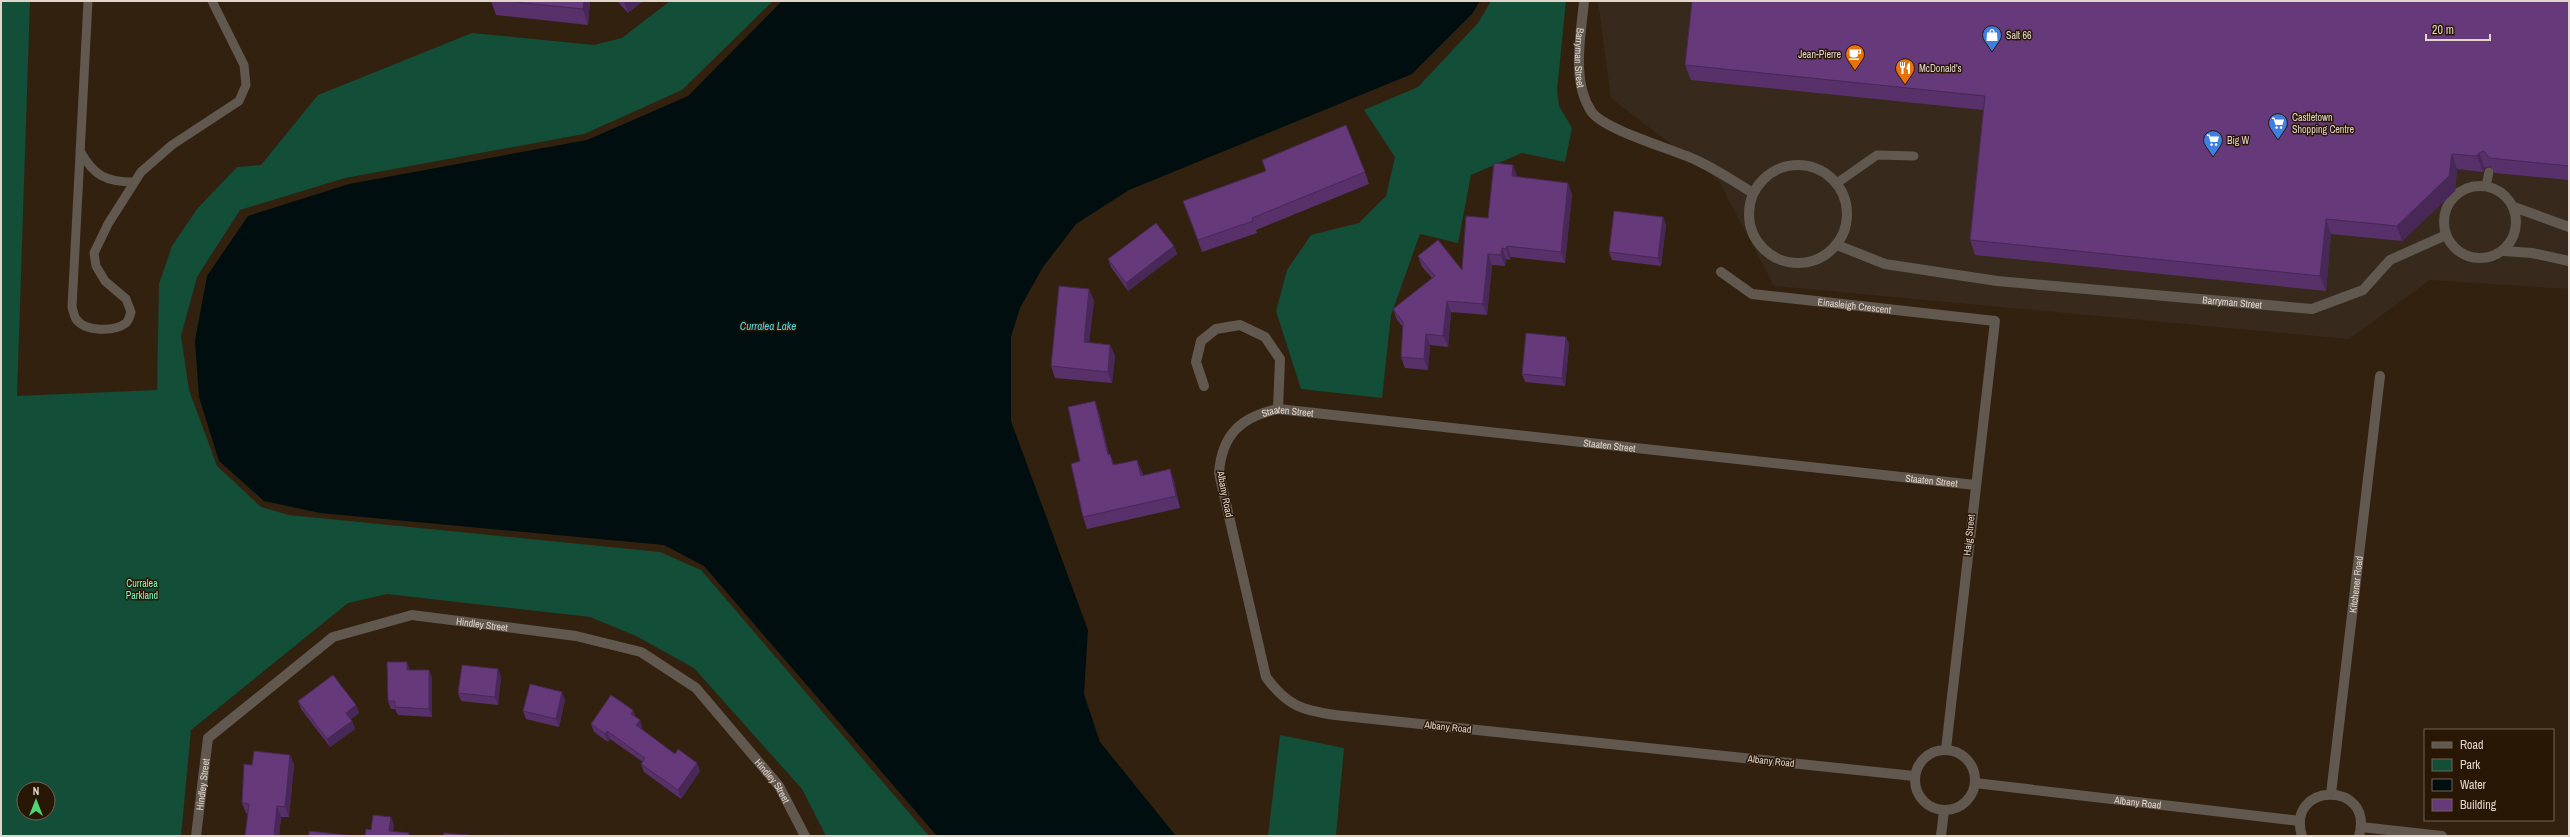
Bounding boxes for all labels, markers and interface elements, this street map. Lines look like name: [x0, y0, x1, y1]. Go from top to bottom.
scale bar: [2426, 16, 2490, 42]
text: 20 m: [2432, 22, 2454, 38]
shop icon: Salt 66: [1981, 24, 2003, 52]
street label: Barryman Street: [1572, 27, 1588, 90]
place label: Salt 66: [2006, 29, 2032, 42]
cafe icon: Jean-Píerre: [1844, 43, 1866, 71]
place label: Jean-Píerre: [1798, 48, 1841, 61]
restaurant icon: McDonald's: [1894, 57, 1916, 85]
place label: McDonald's: [1919, 62, 1962, 75]
place label: Castletown Shopping Centre: [2292, 111, 2354, 136]
supermarket icon: Castletown Shopping Centre: [2267, 112, 2289, 140]
supermarket icon: Big W: [2202, 129, 2224, 157]
place label: Big W: [2227, 134, 2250, 147]
street label: Barryman Street: [2202, 293, 2263, 311]
street label: Einasleigh Crescent: [1817, 295, 1893, 316]
water label: Curralea Lake: [740, 319, 796, 333]
street label: Staaten Street: [1260, 403, 1315, 420]
street label: Staaten Street: [1583, 436, 1637, 455]
street label: Albany Road: [1214, 469, 1236, 518]
street label: Staaten Street: [1905, 471, 1959, 490]
street label: Haig Street: [1960, 513, 1978, 556]
street label: Kitchener Road: [2346, 555, 2365, 614]
park label: Curralea Parkland: [126, 577, 158, 602]
street label: Hindley Street: [455, 614, 509, 634]
street label: Albany Road: [1423, 718, 1472, 736]
legend: [2424, 729, 2554, 821]
text: Road: [2460, 737, 2484, 753]
street label: Albany Road: [1746, 752, 1795, 770]
street label: Hindley Street: [752, 756, 793, 806]
street label: Hindley Street: [193, 757, 212, 811]
text: Park: [2460, 757, 2480, 773]
text: Water: [2460, 777, 2487, 793]
north arrow: [16, 781, 56, 821]
text: N: [33, 784, 39, 798]
street label: Albany Road: [2113, 793, 2162, 811]
text: Building: [2460, 797, 2497, 813]

